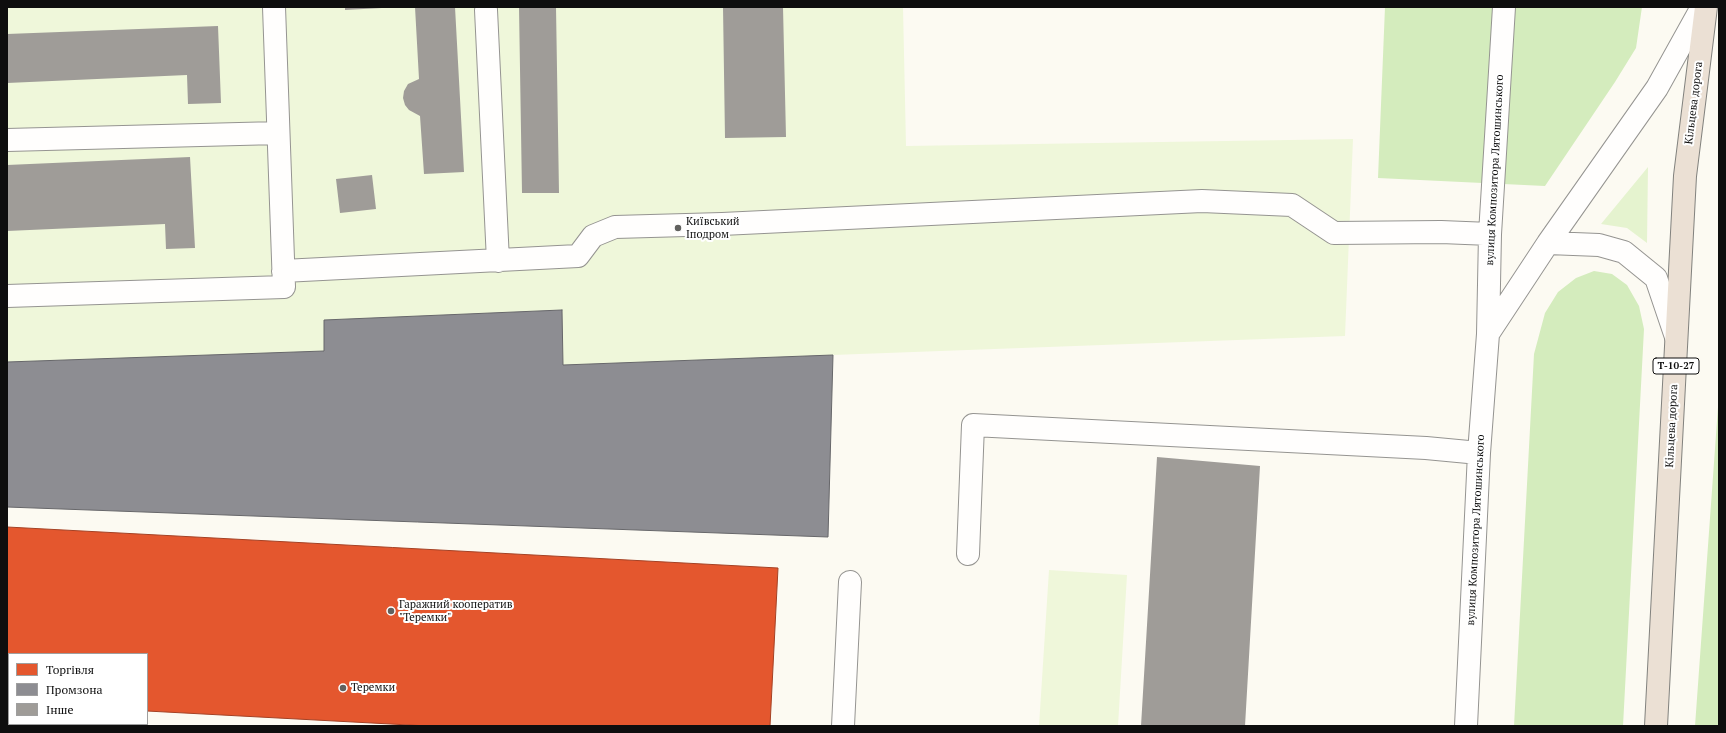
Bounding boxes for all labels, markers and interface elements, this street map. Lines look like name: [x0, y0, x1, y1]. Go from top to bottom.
street label: Кільцева дорога: [1682, 61, 1706, 145]
street label: вулиця Композитора Лятошинського: [1483, 74, 1507, 266]
place label: Київський Іподром: [686, 215, 740, 241]
marker: Київський Іподром: [673, 223, 683, 233]
road number: Т-10-27: [1653, 358, 1699, 374]
street label: Кільцева дорога: [1663, 384, 1681, 468]
street label: вулиця Композитора Лятошинського: [1464, 434, 1488, 626]
place label: Гаражний кооператив "Теремки": [399, 598, 512, 624]
marker: Гаражний кооператив "Теремки": [386, 606, 396, 616]
legend: [8, 653, 148, 725]
text: Торгівля: [46, 662, 94, 677]
place label: Теремки: [351, 681, 395, 695]
text: Промзона: [46, 682, 103, 697]
marker: Теремки: [338, 683, 348, 693]
text: Інше: [46, 702, 74, 717]

